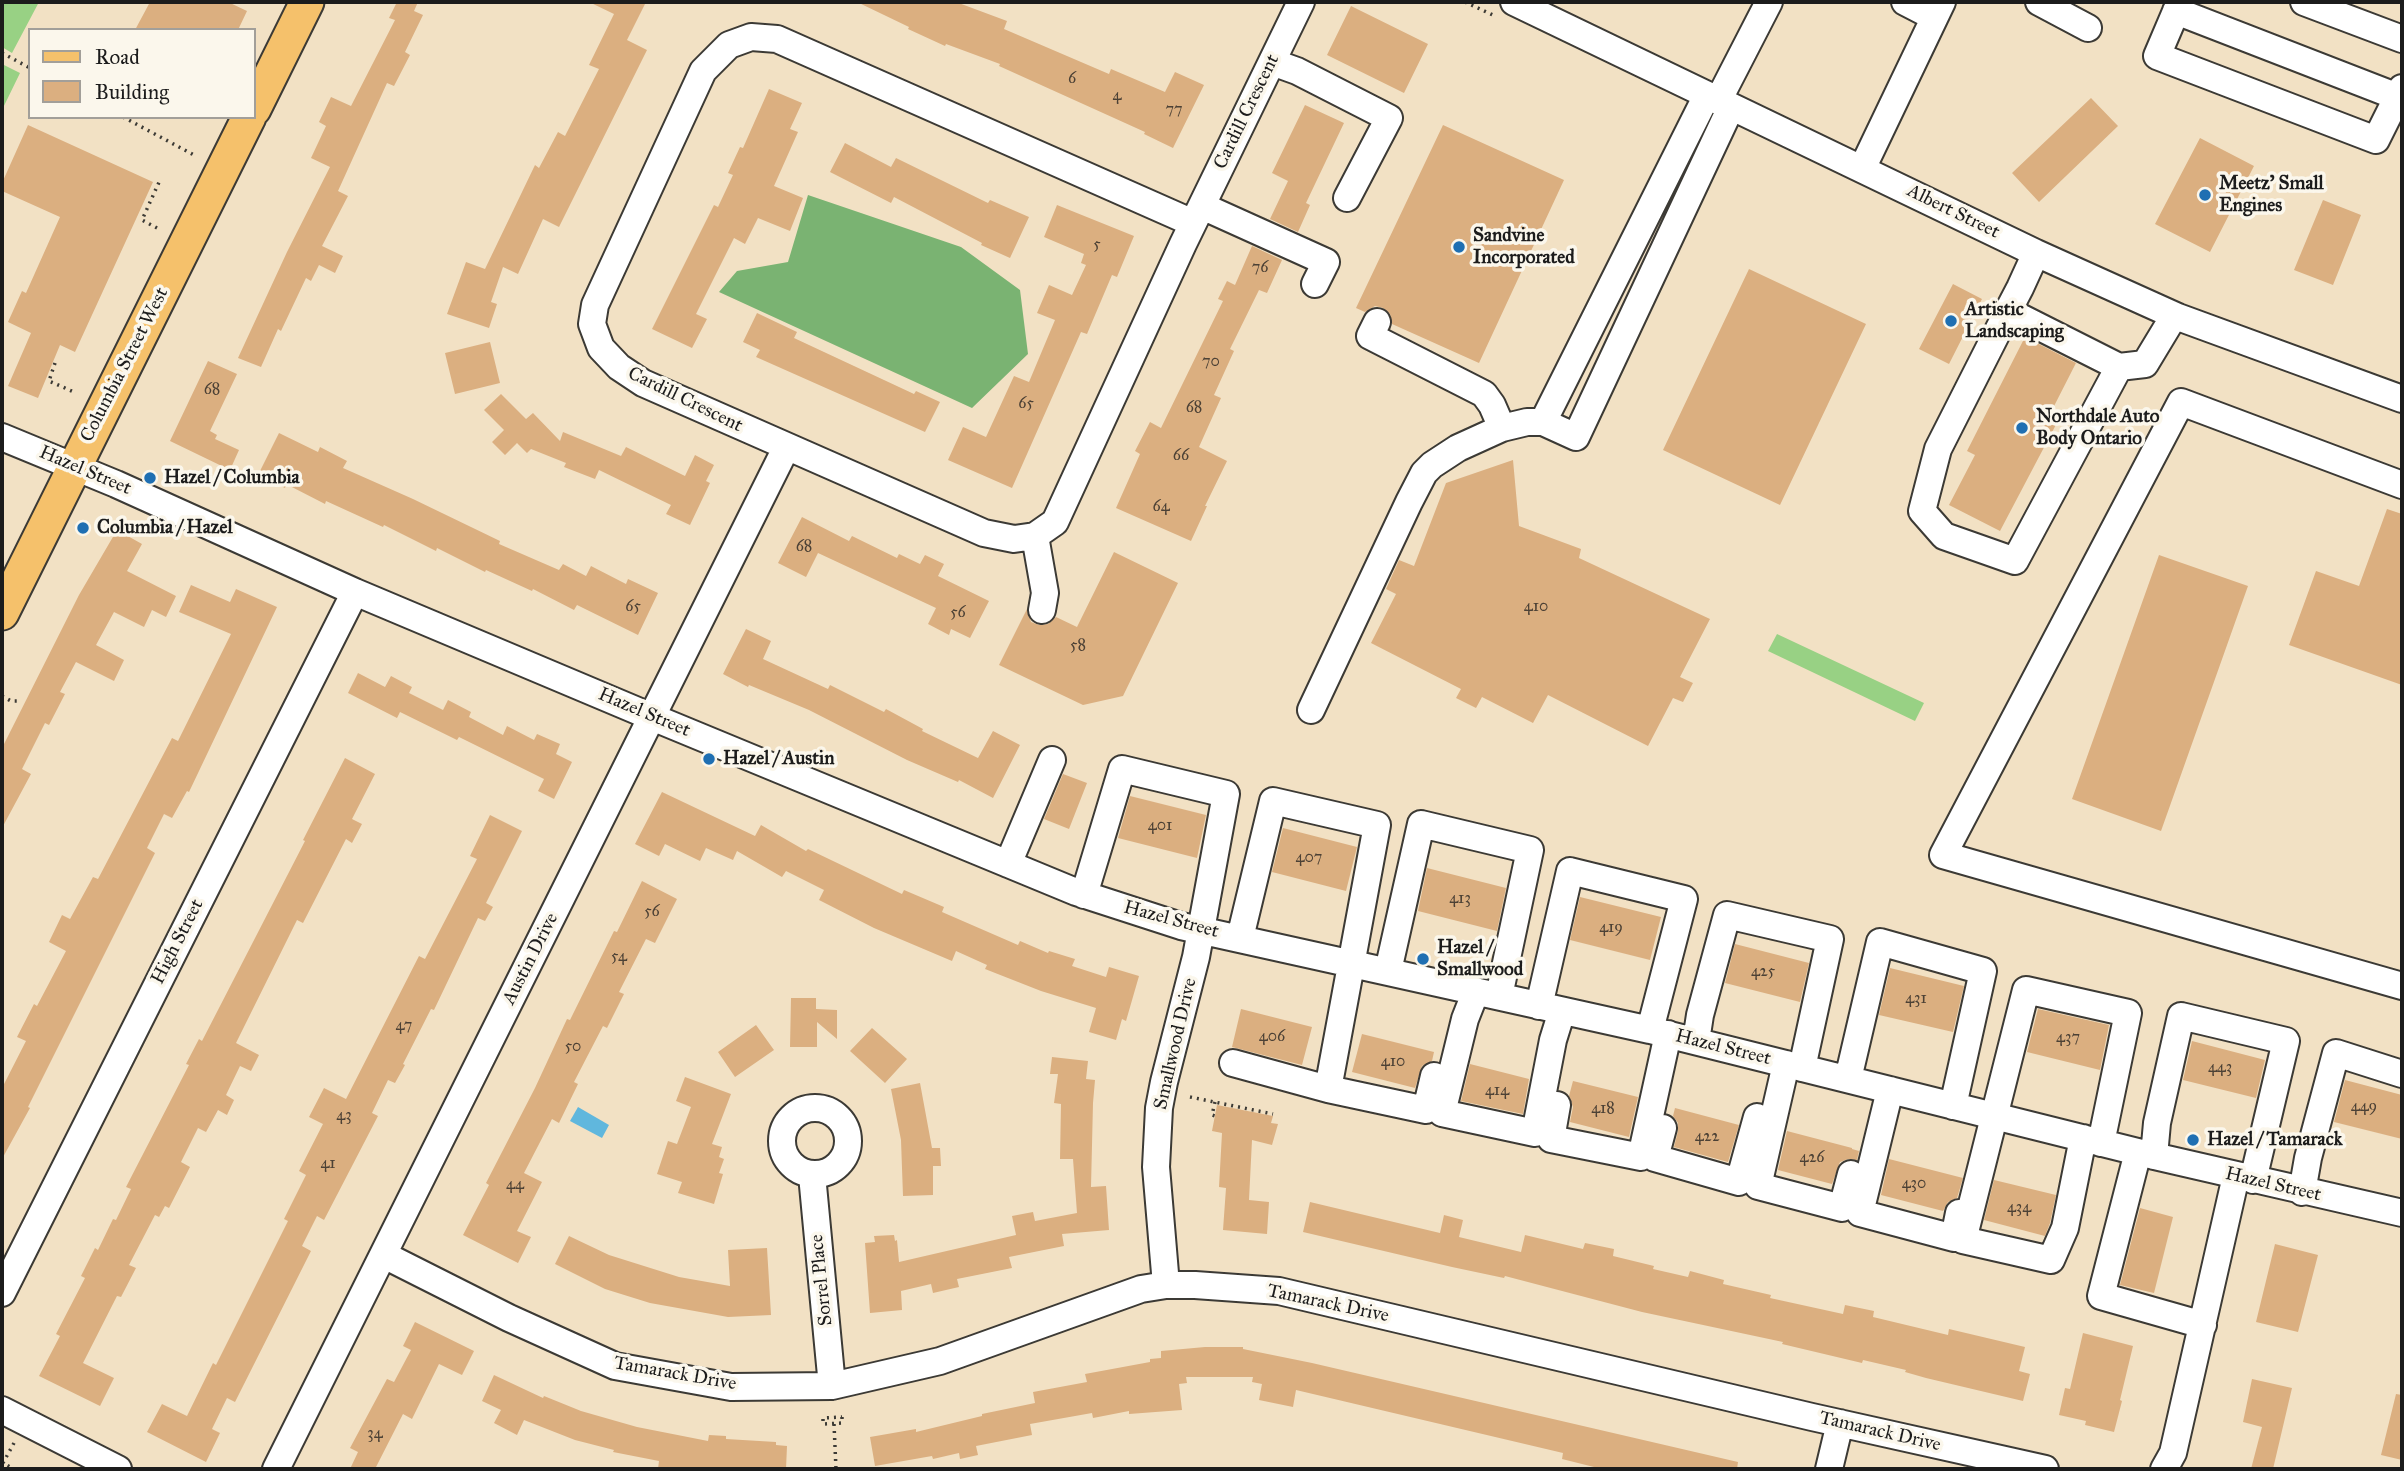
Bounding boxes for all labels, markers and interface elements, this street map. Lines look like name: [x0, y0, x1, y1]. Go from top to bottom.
legend: [28, 28, 256, 119]
text: Road: [95, 44, 140, 70]
street label: Cardill Crescent: [1209, 51, 1285, 173]
house number: 6: [1068, 69, 1076, 89]
text: Building: [95, 79, 169, 105]
house number: 4: [1113, 86, 1121, 106]
house number: 77: [1165, 100, 1183, 120]
place label: Meetz' Small Engines: [2219, 173, 2324, 217]
street label: Albert Street: [1903, 180, 2003, 244]
marker: Meetz' Small Engines: [2197, 187, 2213, 203]
place label: Sandvine Incorporated: [1473, 225, 1575, 269]
house number: 5: [1093, 235, 1101, 255]
marker: Sandvine Incorporated: [1451, 239, 1467, 255]
house number: 76: [1252, 258, 1268, 278]
street label: Columbia Street West: [76, 284, 174, 446]
place label: Artistic Landscaping: [1965, 299, 2064, 343]
marker: Artistic Landscaping: [1943, 313, 1959, 329]
house number: 70: [1202, 352, 1220, 372]
street label: Cardill Crescent: [624, 362, 746, 438]
house number: 68: [204, 380, 220, 400]
house number: 65: [1018, 394, 1034, 414]
house number: 68: [1186, 398, 1202, 418]
place label: Northdale Auto Body Ontario: [2036, 406, 2160, 450]
marker: Northdale Auto Body Ontario: [2014, 420, 2030, 436]
street label: Hazel Street: [36, 441, 134, 501]
house number: 66: [1173, 446, 1189, 466]
place label: Hazel / Columbia: [164, 467, 300, 489]
marker: Hazel / Columbia: [142, 470, 158, 486]
house number: 64: [1152, 497, 1170, 517]
place label: Columbia / Hazel: [97, 517, 233, 539]
marker: Columbia / Hazel: [75, 520, 91, 536]
house number: 68: [796, 537, 812, 557]
house number: 65: [625, 597, 641, 617]
house number: 410: [1524, 597, 1548, 617]
house number: 56: [950, 603, 966, 623]
house number: 58: [1070, 636, 1086, 656]
street label: Hazel Street: [595, 683, 693, 743]
place label: Hazel / Austin: [723, 748, 834, 770]
marker: Hazel / Austin: [701, 751, 717, 767]
house number: 401: [1148, 816, 1172, 836]
house number: 407: [1296, 848, 1322, 868]
house number: 413: [1449, 889, 1471, 909]
street label: High Street: [147, 896, 209, 988]
street label: Hazel Street: [1121, 896, 1221, 944]
house number: 56: [644, 902, 660, 922]
street label: Austin Drive: [498, 909, 564, 1009]
house number: 419: [1599, 918, 1623, 938]
place label: Hazel / Smallwood: [1437, 937, 1523, 981]
house number: 54: [611, 947, 627, 967]
marker: Hazel / Smallwood: [1415, 951, 1431, 967]
house number: 425: [1751, 962, 1775, 982]
street label: Smallwood Drive: [1150, 976, 1202, 1112]
house number: 431: [1905, 989, 1927, 1009]
house number: 47: [396, 1016, 412, 1036]
street label: Hazel Street: [1673, 1025, 1773, 1071]
house number: 406: [1259, 1027, 1285, 1047]
house number: 437: [2056, 1028, 2080, 1048]
house number: 50: [565, 1037, 581, 1057]
house number: 410: [1381, 1052, 1405, 1072]
house number: 443: [2208, 1058, 2232, 1078]
house number: 414: [1485, 1081, 1509, 1101]
house number: 449: [2351, 1097, 2377, 1117]
house number: 418: [1591, 1099, 1615, 1119]
house number: 43: [336, 1106, 352, 1126]
house number: 422: [1695, 1127, 1719, 1147]
place label: Hazel / Tamarack: [2207, 1129, 2342, 1151]
marker: Hazel / Tamarack: [2185, 1132, 2201, 1148]
house number: 426: [1799, 1148, 1825, 1168]
house number: 41: [320, 1154, 336, 1174]
street label: Hazel Street: [2223, 1163, 2323, 1207]
house number: 430: [1902, 1174, 1926, 1194]
house number: 44: [506, 1175, 524, 1195]
house number: 434: [2007, 1198, 2031, 1218]
street label: Sorrel Place: [806, 1233, 838, 1327]
street label: Tamarack Drive: [1265, 1280, 1391, 1328]
street label: Tamarack Drive: [612, 1352, 738, 1396]
street label: Tamarack Drive: [1817, 1407, 1943, 1457]
house number: 34: [367, 1424, 383, 1444]

